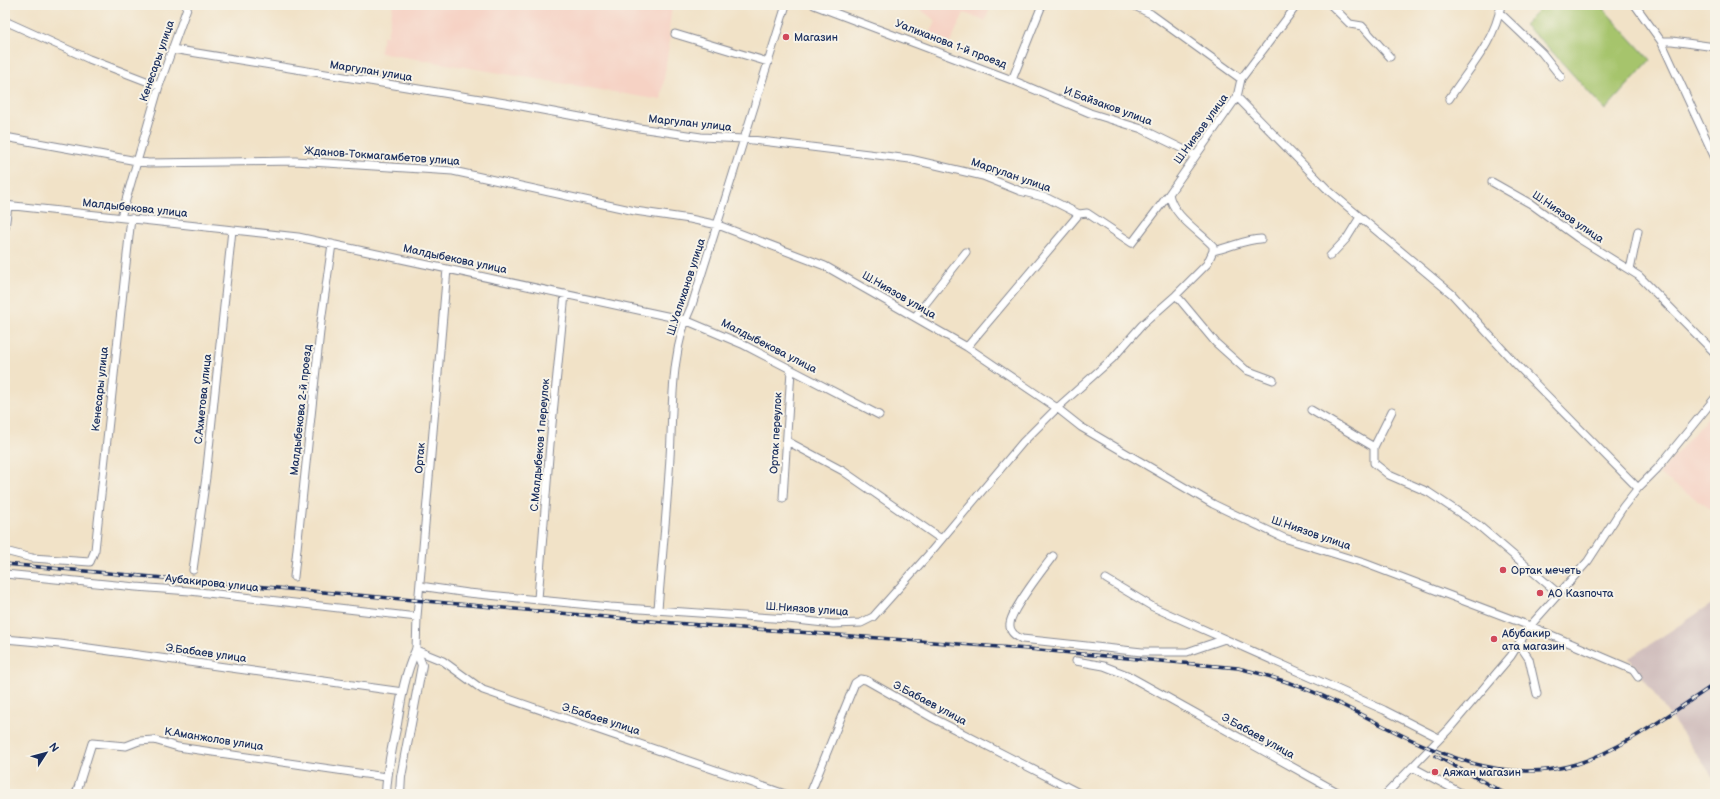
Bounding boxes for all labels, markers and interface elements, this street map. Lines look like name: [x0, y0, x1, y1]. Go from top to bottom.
street label: Уалиханова 1-й проезд: [893, 17, 1009, 71]
street label: Кенесары улица: [137, 18, 177, 103]
place label: Магазин: [794, 31, 838, 44]
marker: Магазин: [781, 32, 791, 42]
street label: Маргулан улица: [329, 58, 414, 84]
street label: И.Байзаков улица: [1062, 84, 1154, 128]
street label: Ш.Ниязов улица: [1171, 91, 1231, 167]
street label: Маргулан улица: [648, 112, 733, 134]
street label: Жданов-Токмагамбетов улица: [304, 144, 461, 168]
street label: Маргулан улица: [969, 155, 1053, 195]
street label: Ш.Ниязов улица: [1530, 188, 1607, 246]
street label: Малдыбекова улица: [82, 196, 189, 220]
street label: Ш.Уалиханов улица: [664, 236, 708, 337]
street label: Малдыбекова улица: [402, 242, 509, 276]
street label: Ш.Ниязов улица: [860, 269, 939, 322]
street label: Малдыбекова улица: [719, 316, 820, 376]
street label: Малдыбекова 2-й проезд: [288, 344, 314, 476]
street label: Кенесары улица: [89, 346, 111, 432]
street label: С.Ахметова улица: [192, 353, 214, 445]
street label: С.Малдыбеков 1 переулок: [528, 378, 552, 512]
street label: Ортак переулок: [767, 392, 785, 474]
street label: Ортак: [412, 442, 428, 474]
street label: Ш.Ниязов улица: [1269, 513, 1353, 553]
place label: Ортак мечеть: [1511, 564, 1581, 577]
marker: Ортак мечеть: [1498, 565, 1508, 575]
street label: Аубакирова улица: [164, 572, 260, 594]
place label: АО Казпочта: [1547, 587, 1614, 600]
marker: АО Казпочта: [1535, 588, 1545, 598]
street label: Ш.Ниязов улица: [765, 600, 850, 618]
place label: Абубакир ата магазин: [1501, 627, 1565, 653]
marker: Абубакир ата магазин: [1489, 634, 1499, 644]
street label: Э.Бабаев улица: [165, 641, 248, 665]
street label: Э.Бабаев улица: [891, 678, 969, 728]
street label: Э.Бабаев улица: [560, 700, 642, 738]
street label: Э.Бабаев улица: [1219, 711, 1297, 762]
street label: К.Аманжолов улица: [164, 725, 265, 753]
north arrow: [26, 733, 66, 773]
text: N: [46, 740, 61, 755]
place label: Аяжан магазин: [1442, 766, 1521, 779]
marker: Аяжан магазин: [1430, 767, 1440, 777]

